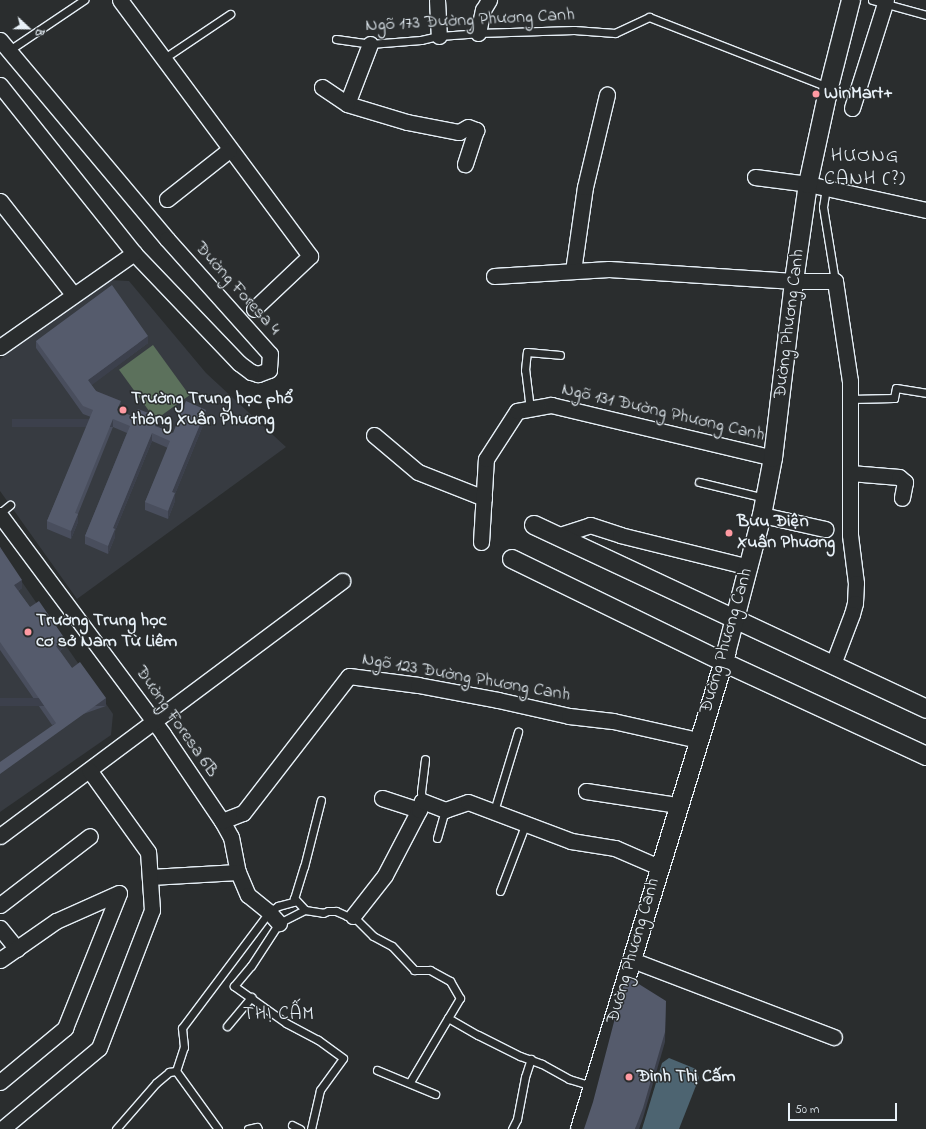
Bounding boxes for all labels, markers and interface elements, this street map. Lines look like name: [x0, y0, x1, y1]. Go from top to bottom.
street label: Ngõ 173 Đường Phương Canh: [365, 5, 575, 37]
north arrow: [8, 8, 48, 48]
text: B: [30, 26, 48, 39]
place label: WinMart+: [824, 83, 893, 105]
marker: WinMart+: [811, 89, 821, 99]
district label: HƯƠNG CANH (?): [824, 145, 906, 192]
street label: Đường Foresa 4: [189, 238, 285, 340]
street label: Đường Phương Canh: [770, 248, 810, 400]
street label: Ngõ 131 Đường Phương Canh: [559, 379, 767, 447]
place label: Trường Trung học phổ thông Xuân Phương: [131, 389, 293, 432]
marker: Trường Trung học phổ thông Xuân Phương: [118, 405, 128, 415]
place label: Bưu Điện Xuân Phương: [737, 512, 835, 554]
marker: Bưu Điện Xuân Phương: [724, 528, 734, 538]
street label: Đường Phương Canh: [696, 566, 758, 716]
place label: Trường Trung học cơ sở Nam Từ Liêm: [36, 611, 177, 654]
marker: Trường Trung học cơ sở Nam Từ Liêm: [23, 627, 33, 637]
street label: Ngõ 123 Đường Phương Canh: [360, 649, 572, 707]
street label: Đường Foresa 6B: [130, 662, 222, 782]
street label: Đường Phương Canh: [603, 876, 665, 1026]
district label: THỊ CẤM: [243, 1004, 315, 1026]
place label: Đình Thị Cấm: [637, 1066, 736, 1088]
marker: Đình Thị Cấm: [624, 1072, 634, 1082]
scale bar: [790, 1095, 899, 1121]
text: 50 m: [795, 1101, 819, 1119]

